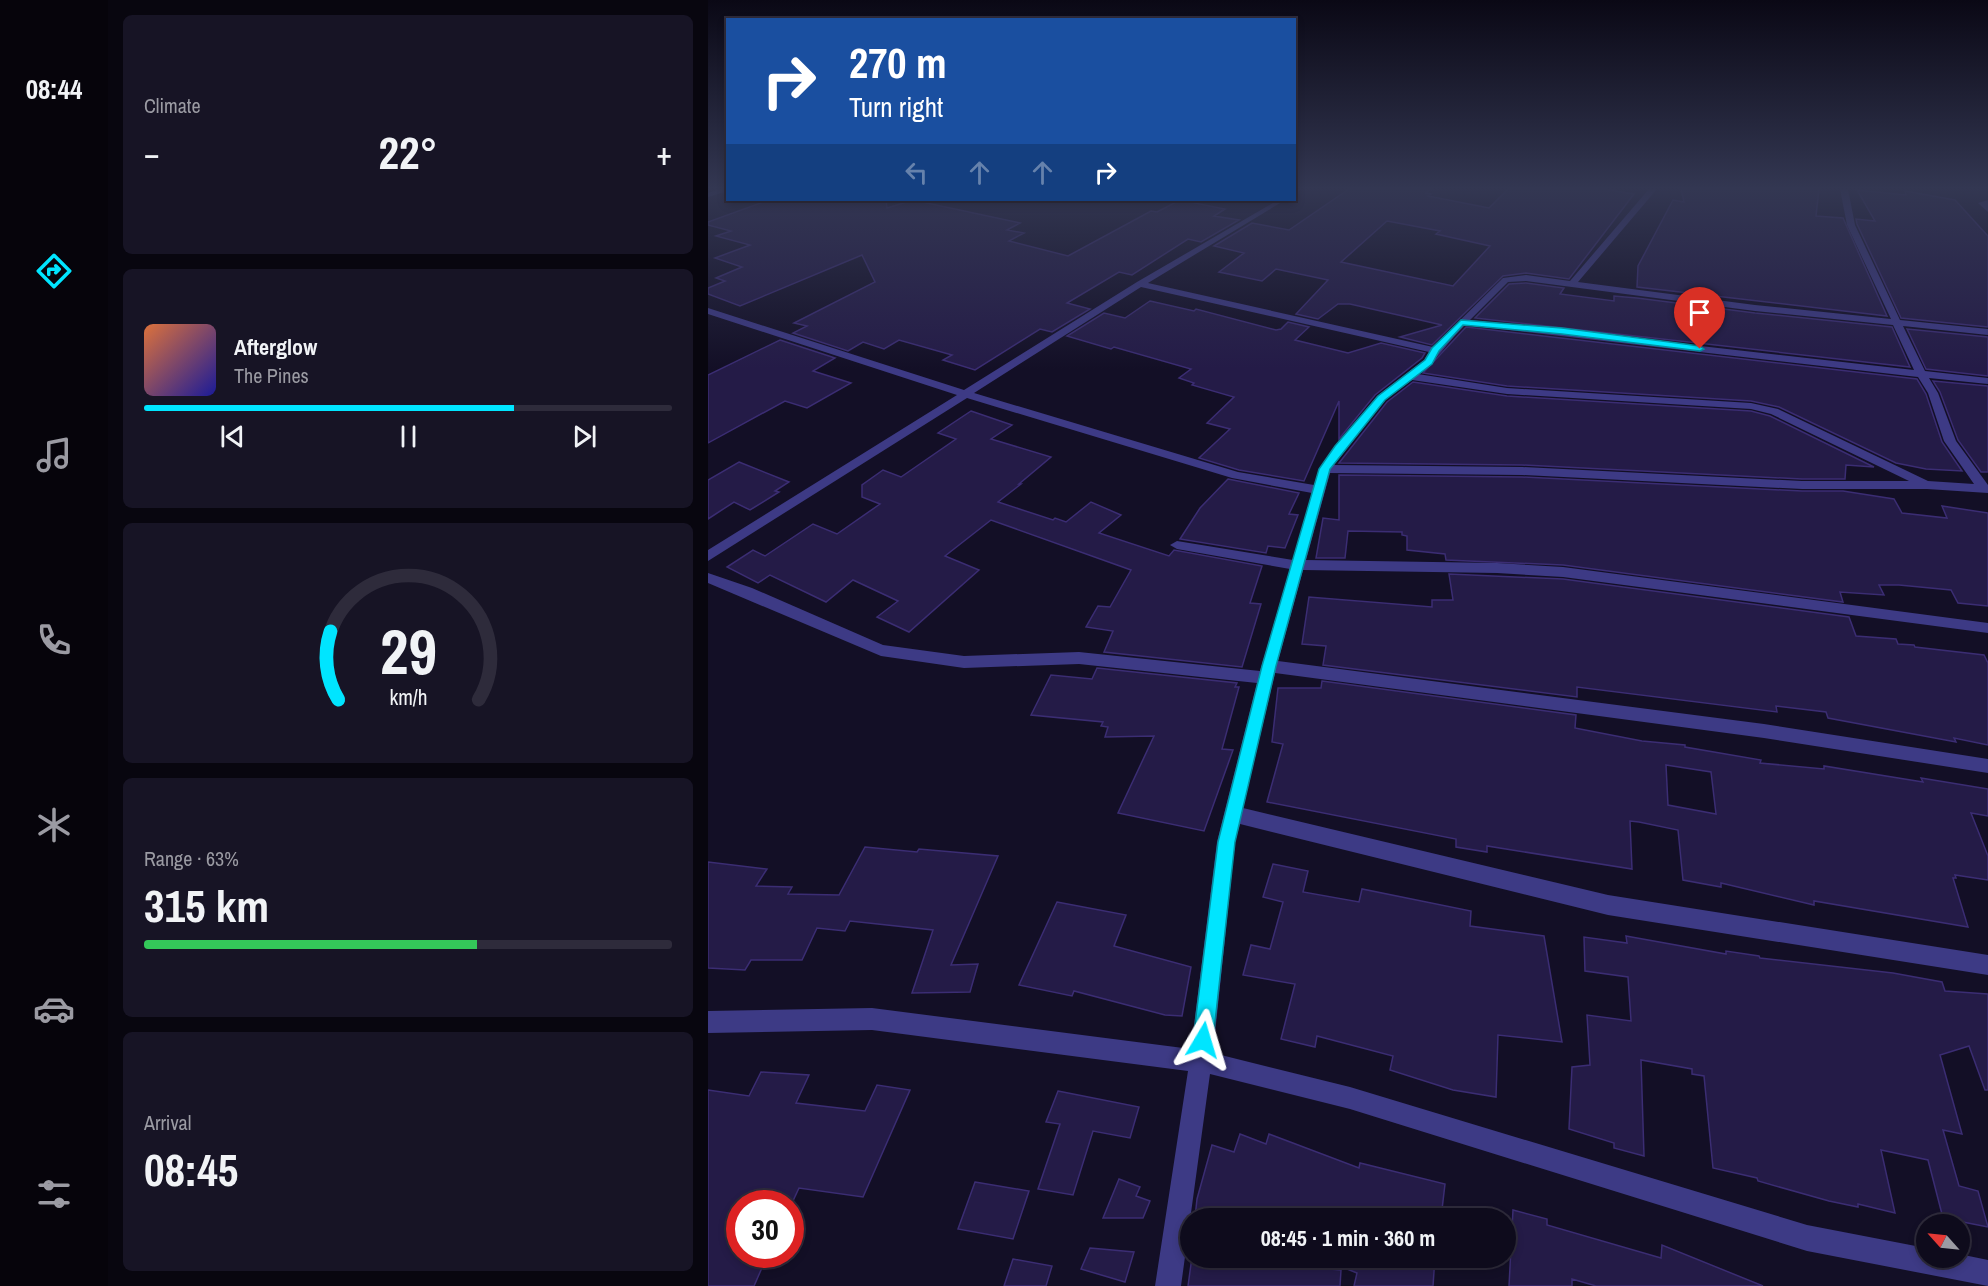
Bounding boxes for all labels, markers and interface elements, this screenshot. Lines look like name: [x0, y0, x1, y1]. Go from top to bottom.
text: 270 m: [849, 35, 947, 91]
icon: right: [750, 42, 828, 120]
text: 08:44: [26, 71, 82, 107]
text: Turn right: [849, 89, 943, 125]
text: Climate: [144, 92, 201, 119]
text: 22°: [378, 122, 438, 183]
text: −: [144, 131, 160, 175]
text: +: [656, 131, 672, 175]
icon: left: [900, 156, 933, 189]
icon: ahead: [963, 156, 996, 189]
icon: ahead: [1026, 156, 1059, 189]
icon: right: [1089, 156, 1122, 189]
icon: directions: [33, 250, 75, 292]
pin: [1674, 287, 1725, 349]
icon: arrive: [1683, 296, 1716, 329]
text: Afterglow: [234, 332, 317, 362]
text: The Pines: [234, 362, 309, 389]
icon: previous: [216, 420, 249, 453]
icon: pause: [392, 420, 425, 453]
icon: next: [568, 420, 601, 453]
icon: music: [33, 434, 75, 476]
text: 29: [380, 609, 436, 693]
icon: phone: [33, 619, 75, 661]
text: km/h: [389, 683, 427, 712]
icon: climate: [33, 804, 75, 846]
text: Range · 63%: [144, 845, 239, 872]
text: 315 km: [144, 875, 269, 936]
icon: car: [33, 988, 75, 1030]
position arrow: [1171, 1008, 1235, 1072]
text: Arrival: [144, 1109, 191, 1136]
text: 08:45: [144, 1139, 238, 1200]
icon: filters: [33, 1173, 75, 1215]
speed limit sign: 30: [726, 1190, 804, 1268]
north arrow: [1916, 1214, 1970, 1268]
map controls: [1916, 1214, 1970, 1268]
text: 08:45 · 1 min · 360 m: [1261, 1223, 1435, 1253]

